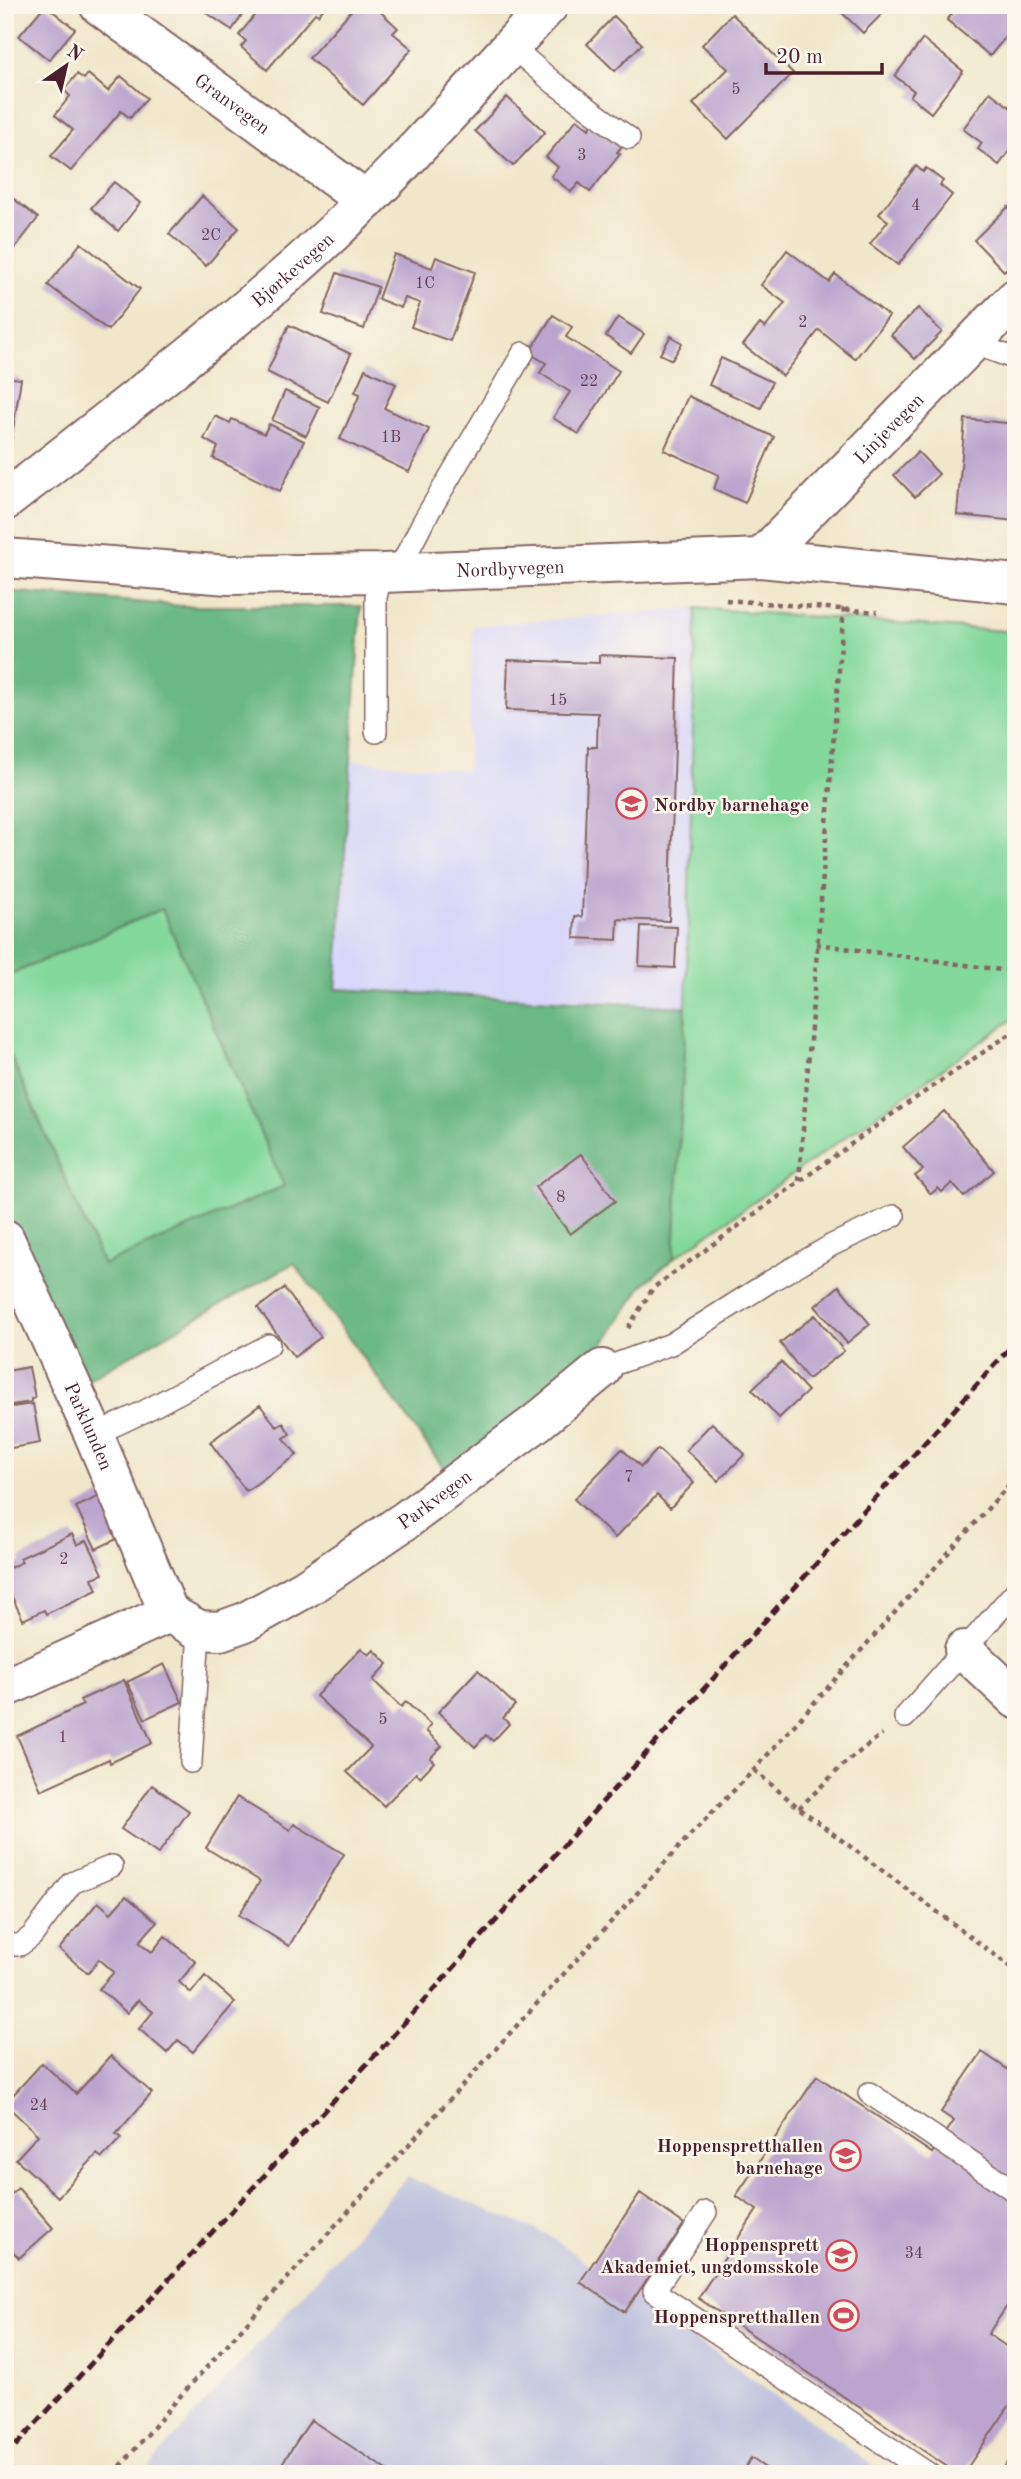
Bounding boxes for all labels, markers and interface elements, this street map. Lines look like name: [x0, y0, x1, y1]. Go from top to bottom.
north arrow: [32, 32, 102, 102]
scale bar: [766, 32, 881, 76]
text: N: [63, 42, 86, 66]
text: 20 m: [776, 47, 823, 68]
street label: Granvegen: [190, 71, 273, 139]
house number: 5: [731, 82, 741, 98]
house number: 3: [577, 148, 587, 164]
house number: 4: [911, 198, 921, 214]
house number: 2C: [201, 228, 221, 244]
street label: Bjørkevegen: [249, 230, 339, 312]
house number: 1C: [415, 276, 435, 292]
house number: 2: [798, 315, 808, 331]
house number: 22: [580, 374, 598, 390]
street label: Linjevegen: [852, 391, 929, 469]
house number: 1B: [381, 430, 401, 446]
street label: Nordbyvegen: [456, 559, 565, 582]
house number: 15: [549, 693, 567, 709]
school or university icon: Nordby barnehage: [614, 787, 648, 821]
place label: Nordby barnehage: [654, 797, 809, 816]
house number: 8: [556, 1190, 566, 1206]
street label: Parklunden: [59, 1380, 115, 1473]
street label: Parkvegen: [395, 1468, 476, 1534]
house number: 7: [624, 1470, 634, 1486]
house number: 2: [59, 1552, 69, 1568]
house number: 5: [378, 1712, 388, 1728]
house number: 1: [58, 1730, 68, 1746]
house number: 24: [30, 2098, 48, 2114]
place label: Hoppenspretthallen barnehage: [656, 2138, 823, 2179]
school or university icon: Hoppenspretthallen barnehage: [829, 2139, 863, 2173]
place label: Hoppensprett Akademiet, ungdomsskole: [600, 2237, 819, 2278]
school or university icon: Hoppensprett Akademiet, ungdomsskole: [825, 2238, 859, 2272]
house number: 34: [905, 2246, 923, 2262]
sports icon: Hoppenspretthallen: [826, 2299, 860, 2333]
place label: Hoppenspretthallen: [653, 2309, 820, 2328]

